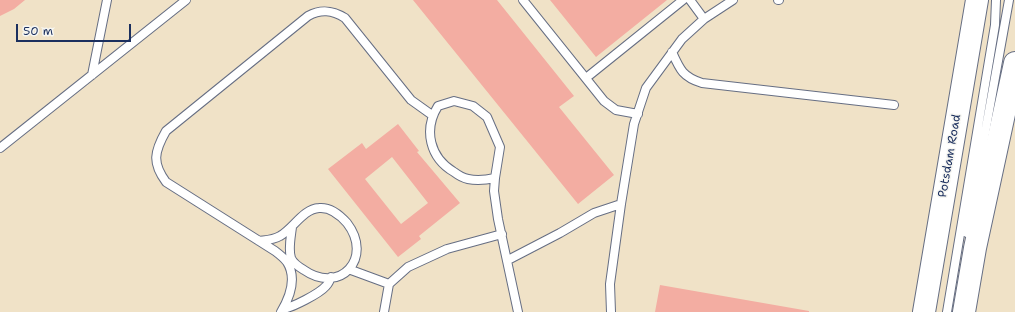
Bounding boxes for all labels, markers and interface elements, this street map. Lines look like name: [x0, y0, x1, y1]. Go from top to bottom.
scale bar: [18, 16, 133, 42]
text: 50 m: [23, 23, 53, 39]
street label: Potsdam Road: [936, 113, 964, 199]

